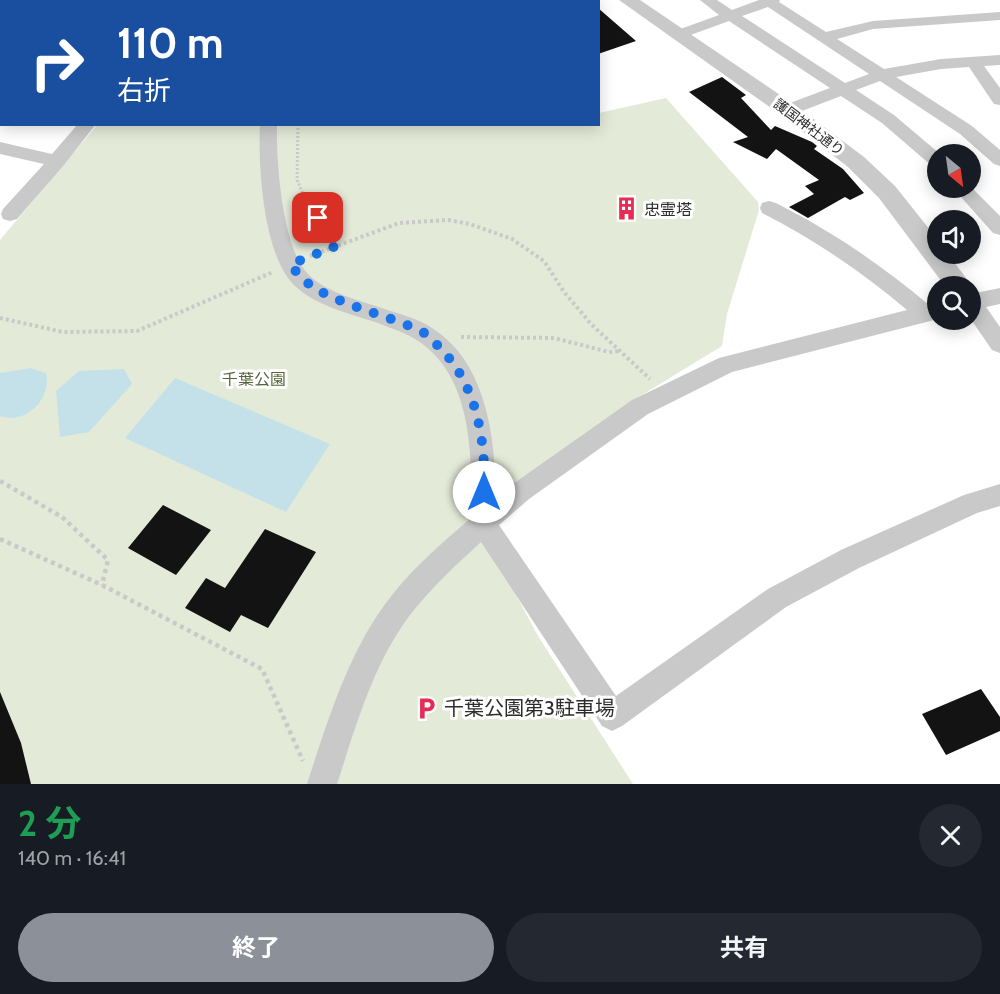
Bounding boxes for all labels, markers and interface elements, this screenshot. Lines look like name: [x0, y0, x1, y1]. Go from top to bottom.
text: 110 m: [117, 17, 224, 69]
icon: right: [18, 24, 96, 102]
text: 右折: [117, 74, 171, 107]
street label: 護国神社通り: [770, 95, 848, 159]
north arrow: [927, 144, 981, 198]
map controls: [927, 144, 981, 330]
pin: [292, 192, 343, 243]
building icon: 忠霊塔: [613, 196, 639, 222]
place label: 忠霊塔: [644, 200, 692, 219]
icon: arrive: [301, 201, 334, 234]
button: sound: [927, 210, 981, 264]
button: search: [927, 276, 981, 330]
park label: 千葉公園: [222, 370, 286, 389]
position arrow: [452, 460, 516, 524]
parking icon: 千葉公園第3駐車場: [413, 695, 439, 721]
place label: 千葉公園第3駐車場: [444, 696, 615, 720]
text: 2 分: [18, 801, 81, 845]
button: close: [919, 804, 982, 867]
text: 140 m · 16:41: [18, 846, 126, 870]
button: 終了: [18, 913, 494, 982]
button: 共有: [506, 913, 982, 982]

